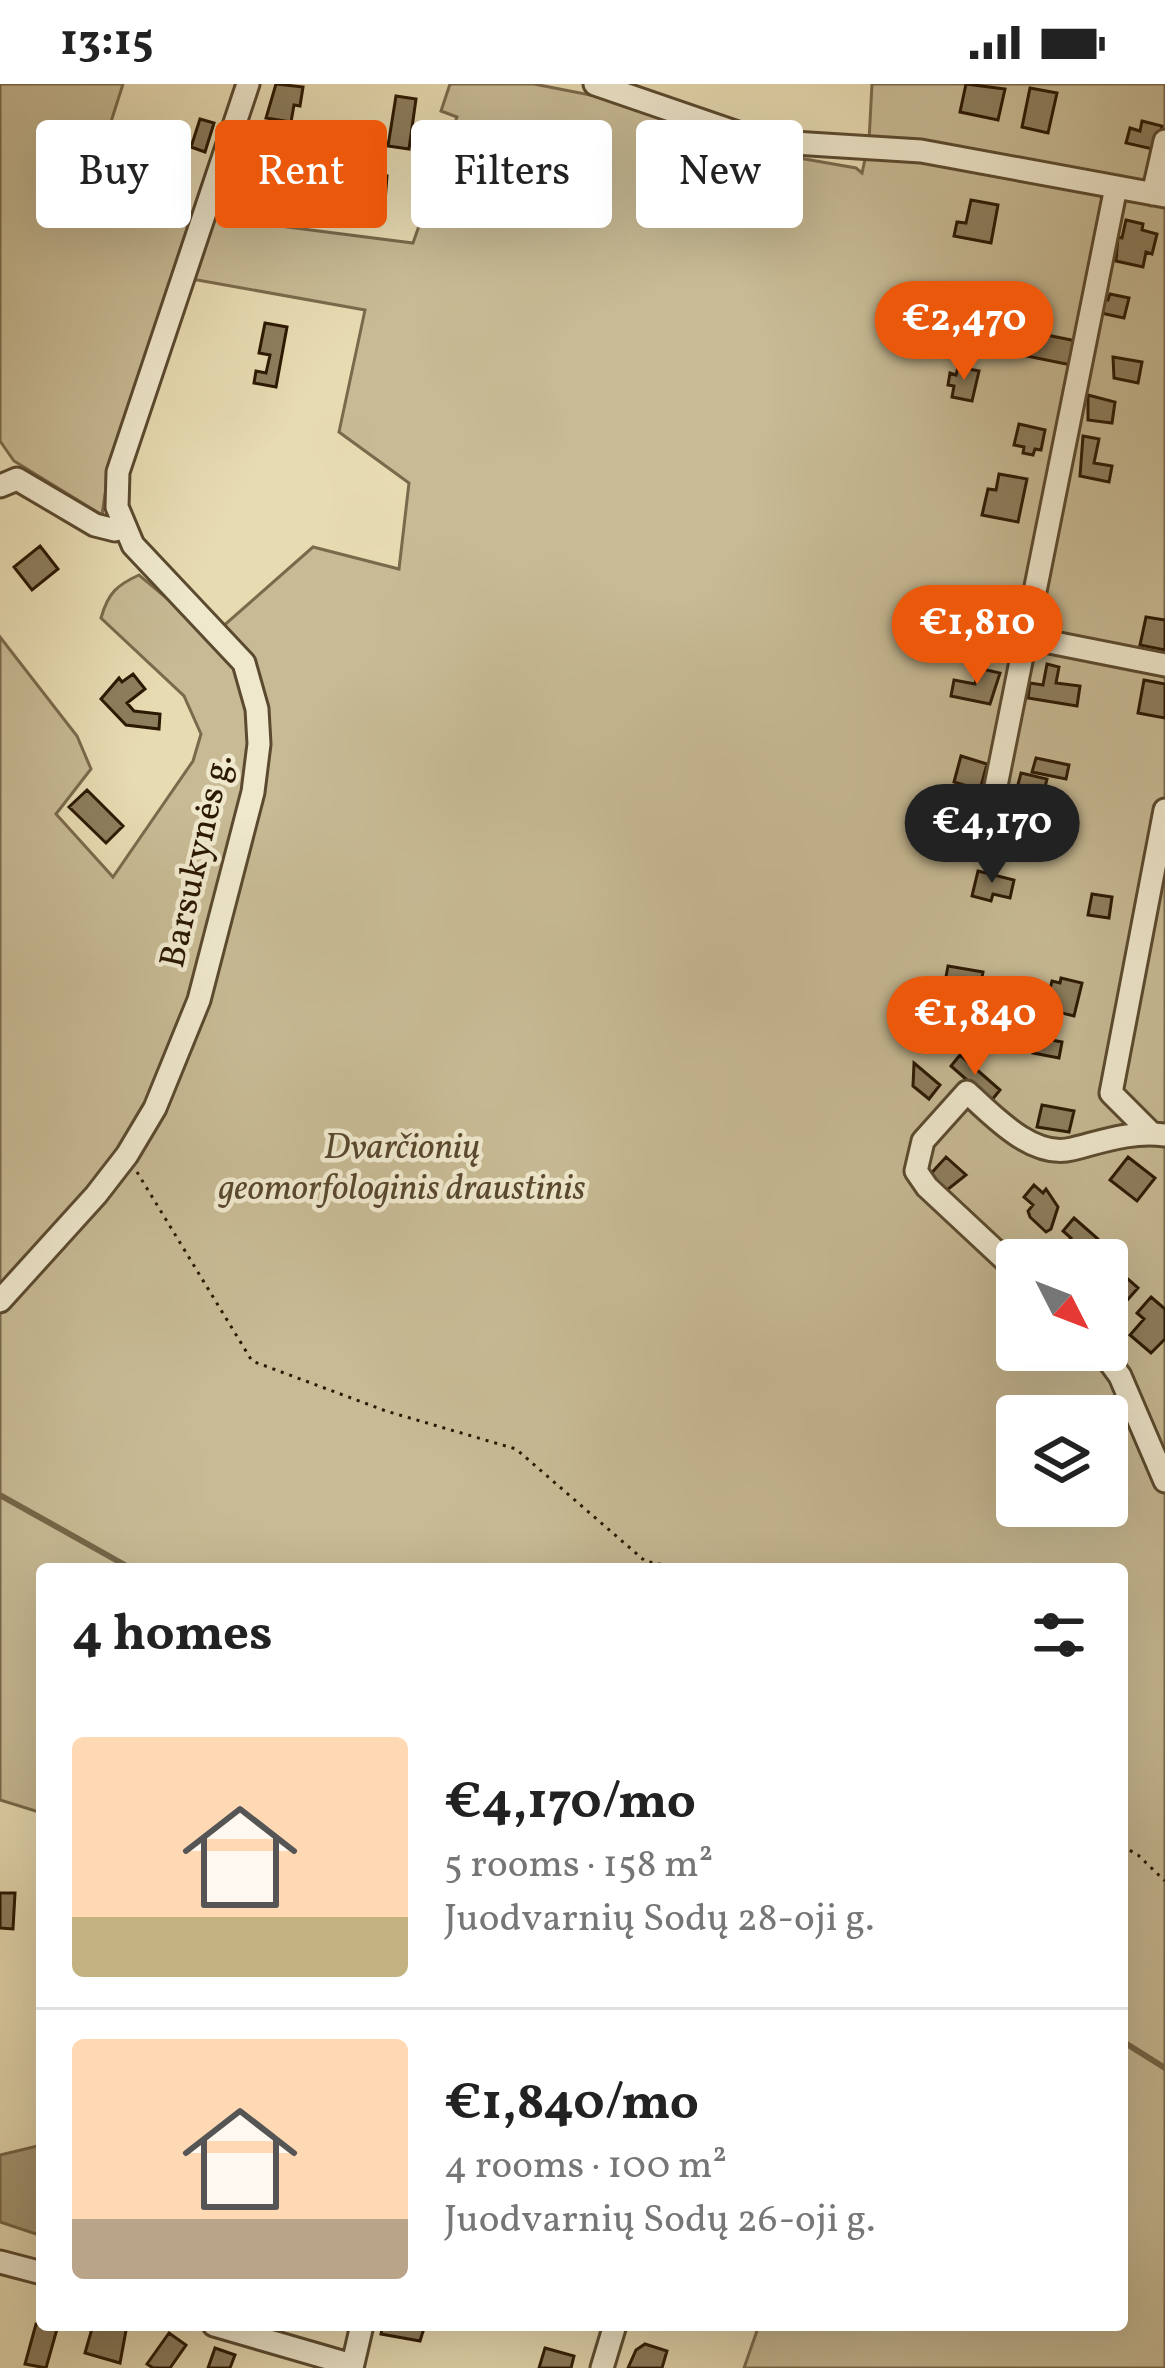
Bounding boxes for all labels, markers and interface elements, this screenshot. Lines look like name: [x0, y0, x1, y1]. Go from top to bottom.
text: 13:15: [60, 11, 154, 74]
chip: Buy: [36, 120, 191, 228]
chip: Rent: [215, 120, 387, 228]
chip: Filters: [411, 120, 612, 228]
chip: New: [636, 120, 803, 228]
pin: €2,470: [866, 281, 1062, 383]
text: €2,470: [902, 293, 1026, 347]
pin: €1,810: [879, 585, 1075, 687]
text: €1,810: [919, 597, 1035, 651]
street label: Barsukynės g.: [149, 749, 247, 973]
pin: €4,170: [894, 784, 1090, 886]
text: €4,170: [932, 796, 1052, 850]
pin: €1,840: [877, 976, 1073, 1078]
text: €1,840: [914, 988, 1036, 1042]
park label: Dvarčionių geomorfologinis draustinis: [217, 1124, 586, 1215]
north arrow: [996, 1239, 1128, 1371]
map controls: [996, 1239, 1128, 1527]
button: layers: [996, 1395, 1128, 1527]
text: 4 homes: [72, 1600, 273, 1671]
icon: filters: [1026, 1602, 1092, 1668]
text: €4,170/mo: [444, 1768, 696, 1839]
icon: home: [168, 1785, 312, 1929]
text: 5 rooms · 158 m²: [444, 1839, 713, 1893]
text: Juodvarnių Sodų 28-oji g.: [444, 1893, 874, 1947]
text: €1,840/mo: [444, 2069, 699, 2140]
icon: home: [168, 2087, 312, 2231]
text: 4 rooms · 100 m²: [444, 2140, 727, 2194]
text: Juodvarnių Sodų 26-oji g.: [444, 2194, 875, 2248]

